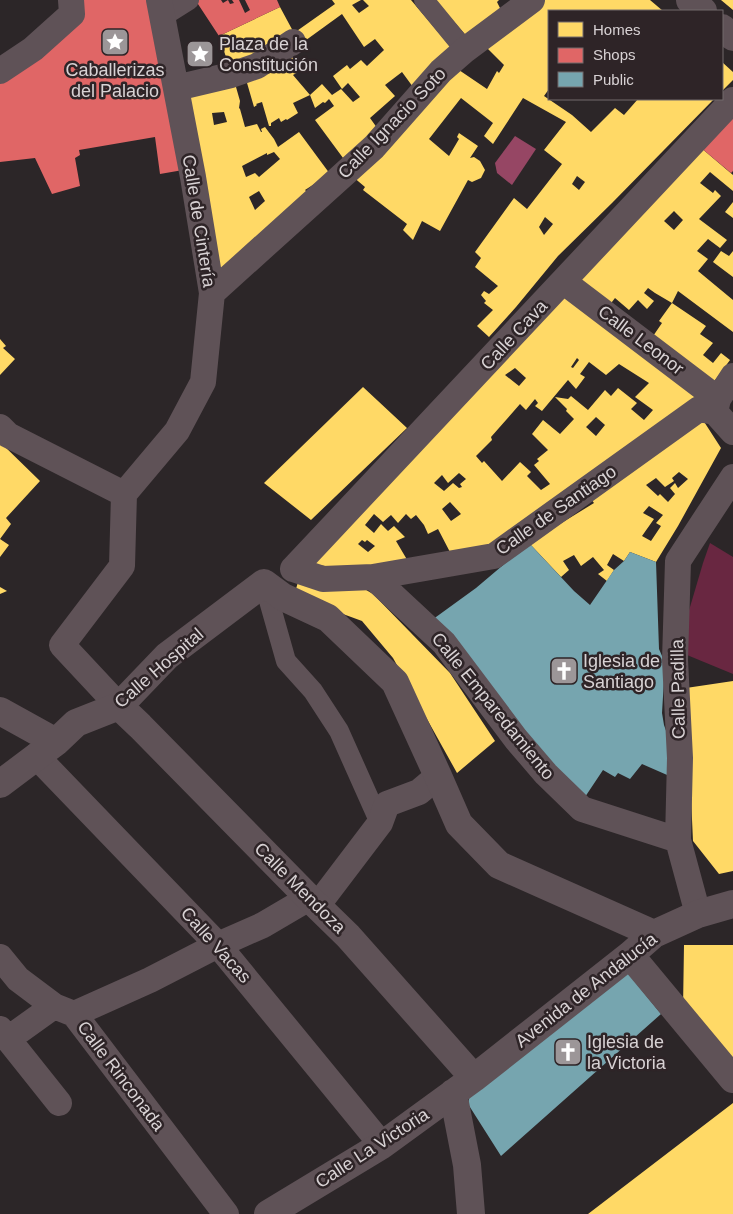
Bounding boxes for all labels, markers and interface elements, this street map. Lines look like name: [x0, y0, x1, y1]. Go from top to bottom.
legend: [548, 10, 723, 100]
text: Homes: [593, 21, 641, 38]
place icon: Caballerizas del Palacio: [100, 27, 130, 57]
place label: Plaza de la Constitución: [219, 34, 318, 75]
place icon: Plaza de la Constitución: [185, 39, 215, 69]
text: Shops: [593, 46, 636, 63]
place label: Caballerizas del Palacio: [65, 60, 165, 101]
street label: Calle Ignacio Soto: [334, 64, 450, 182]
text: Public: [593, 71, 634, 88]
street label: Calle de Cintería: [179, 153, 220, 290]
street label: Calle Cava: [477, 295, 552, 374]
street label: Calle Leonor: [594, 301, 688, 379]
street label: Calle de Santiago: [492, 461, 620, 559]
street label: Calle Hospital: [111, 624, 207, 712]
street label: Calle Emparedamiento: [428, 629, 558, 783]
street label: Calle Padilla: [667, 638, 689, 739]
place label: Iglesia de Santiago: [583, 651, 660, 692]
church icon: Iglesia de Santiago: [549, 656, 579, 686]
street label: Calle Mendoza: [250, 838, 350, 938]
street label: Calle Vacas: [177, 903, 255, 987]
street label: Avenida de Andalucía: [511, 928, 661, 1051]
street label: Calle Rinconada: [73, 1017, 169, 1136]
place label: Iglesia de la Victoria: [587, 1032, 667, 1073]
church icon: Iglesia de la Victoria: [553, 1037, 583, 1067]
street label: Calle La Victoria: [312, 1103, 433, 1192]

